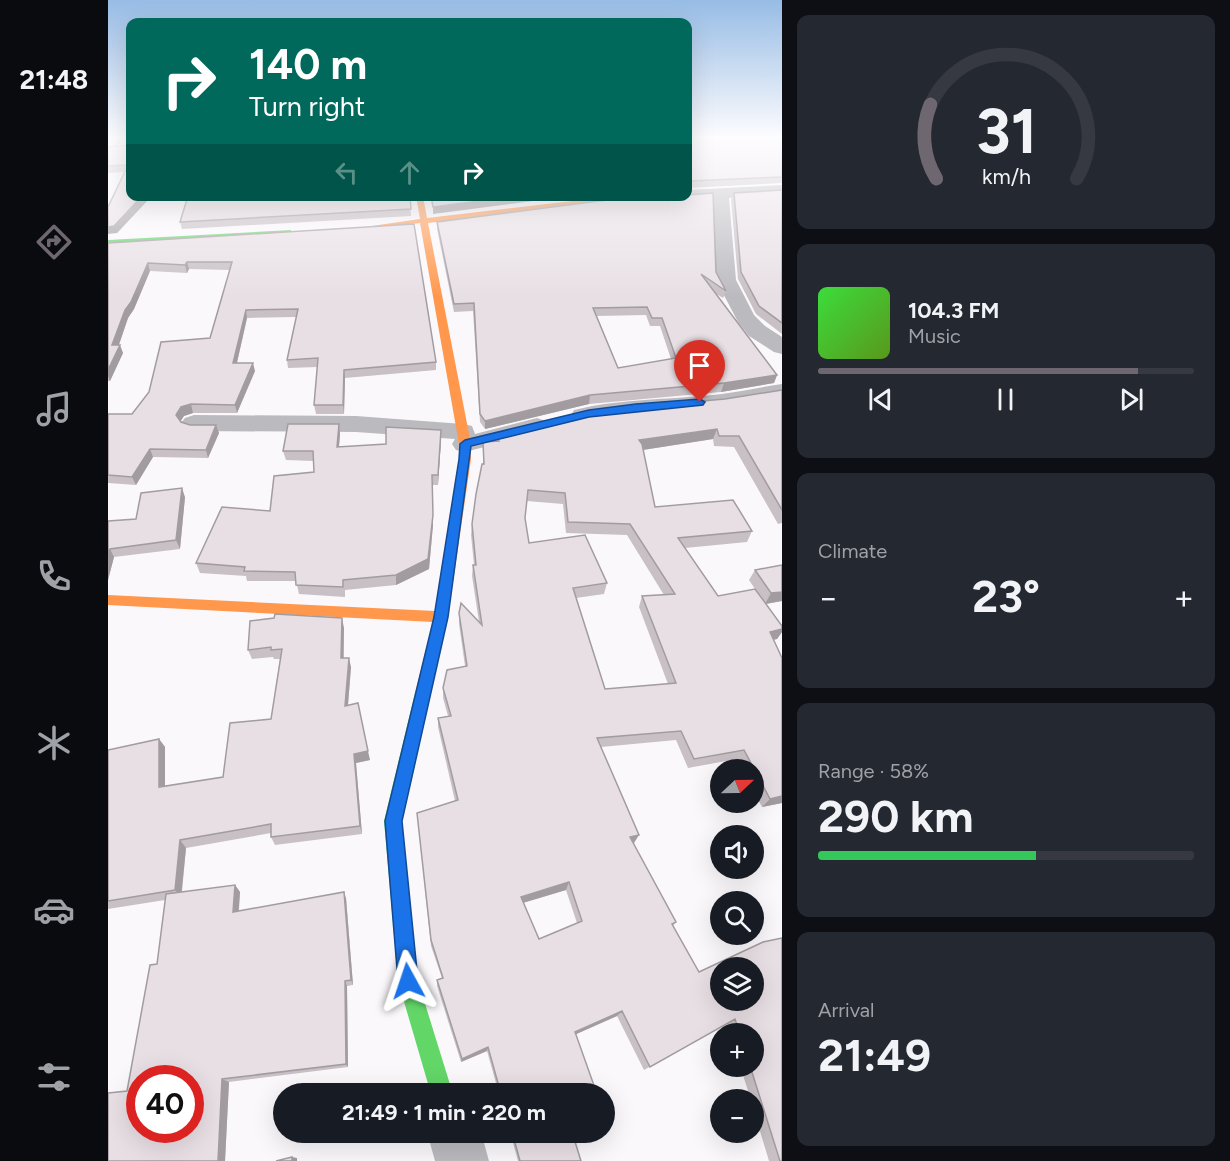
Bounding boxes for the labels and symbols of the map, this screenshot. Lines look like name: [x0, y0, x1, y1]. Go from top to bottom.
pin: [674, 340, 725, 402]
north arrow: [710, 759, 764, 813]
position arrow: [376, 949, 440, 1013]
speed limit sign: 40: [126, 1065, 204, 1143]

